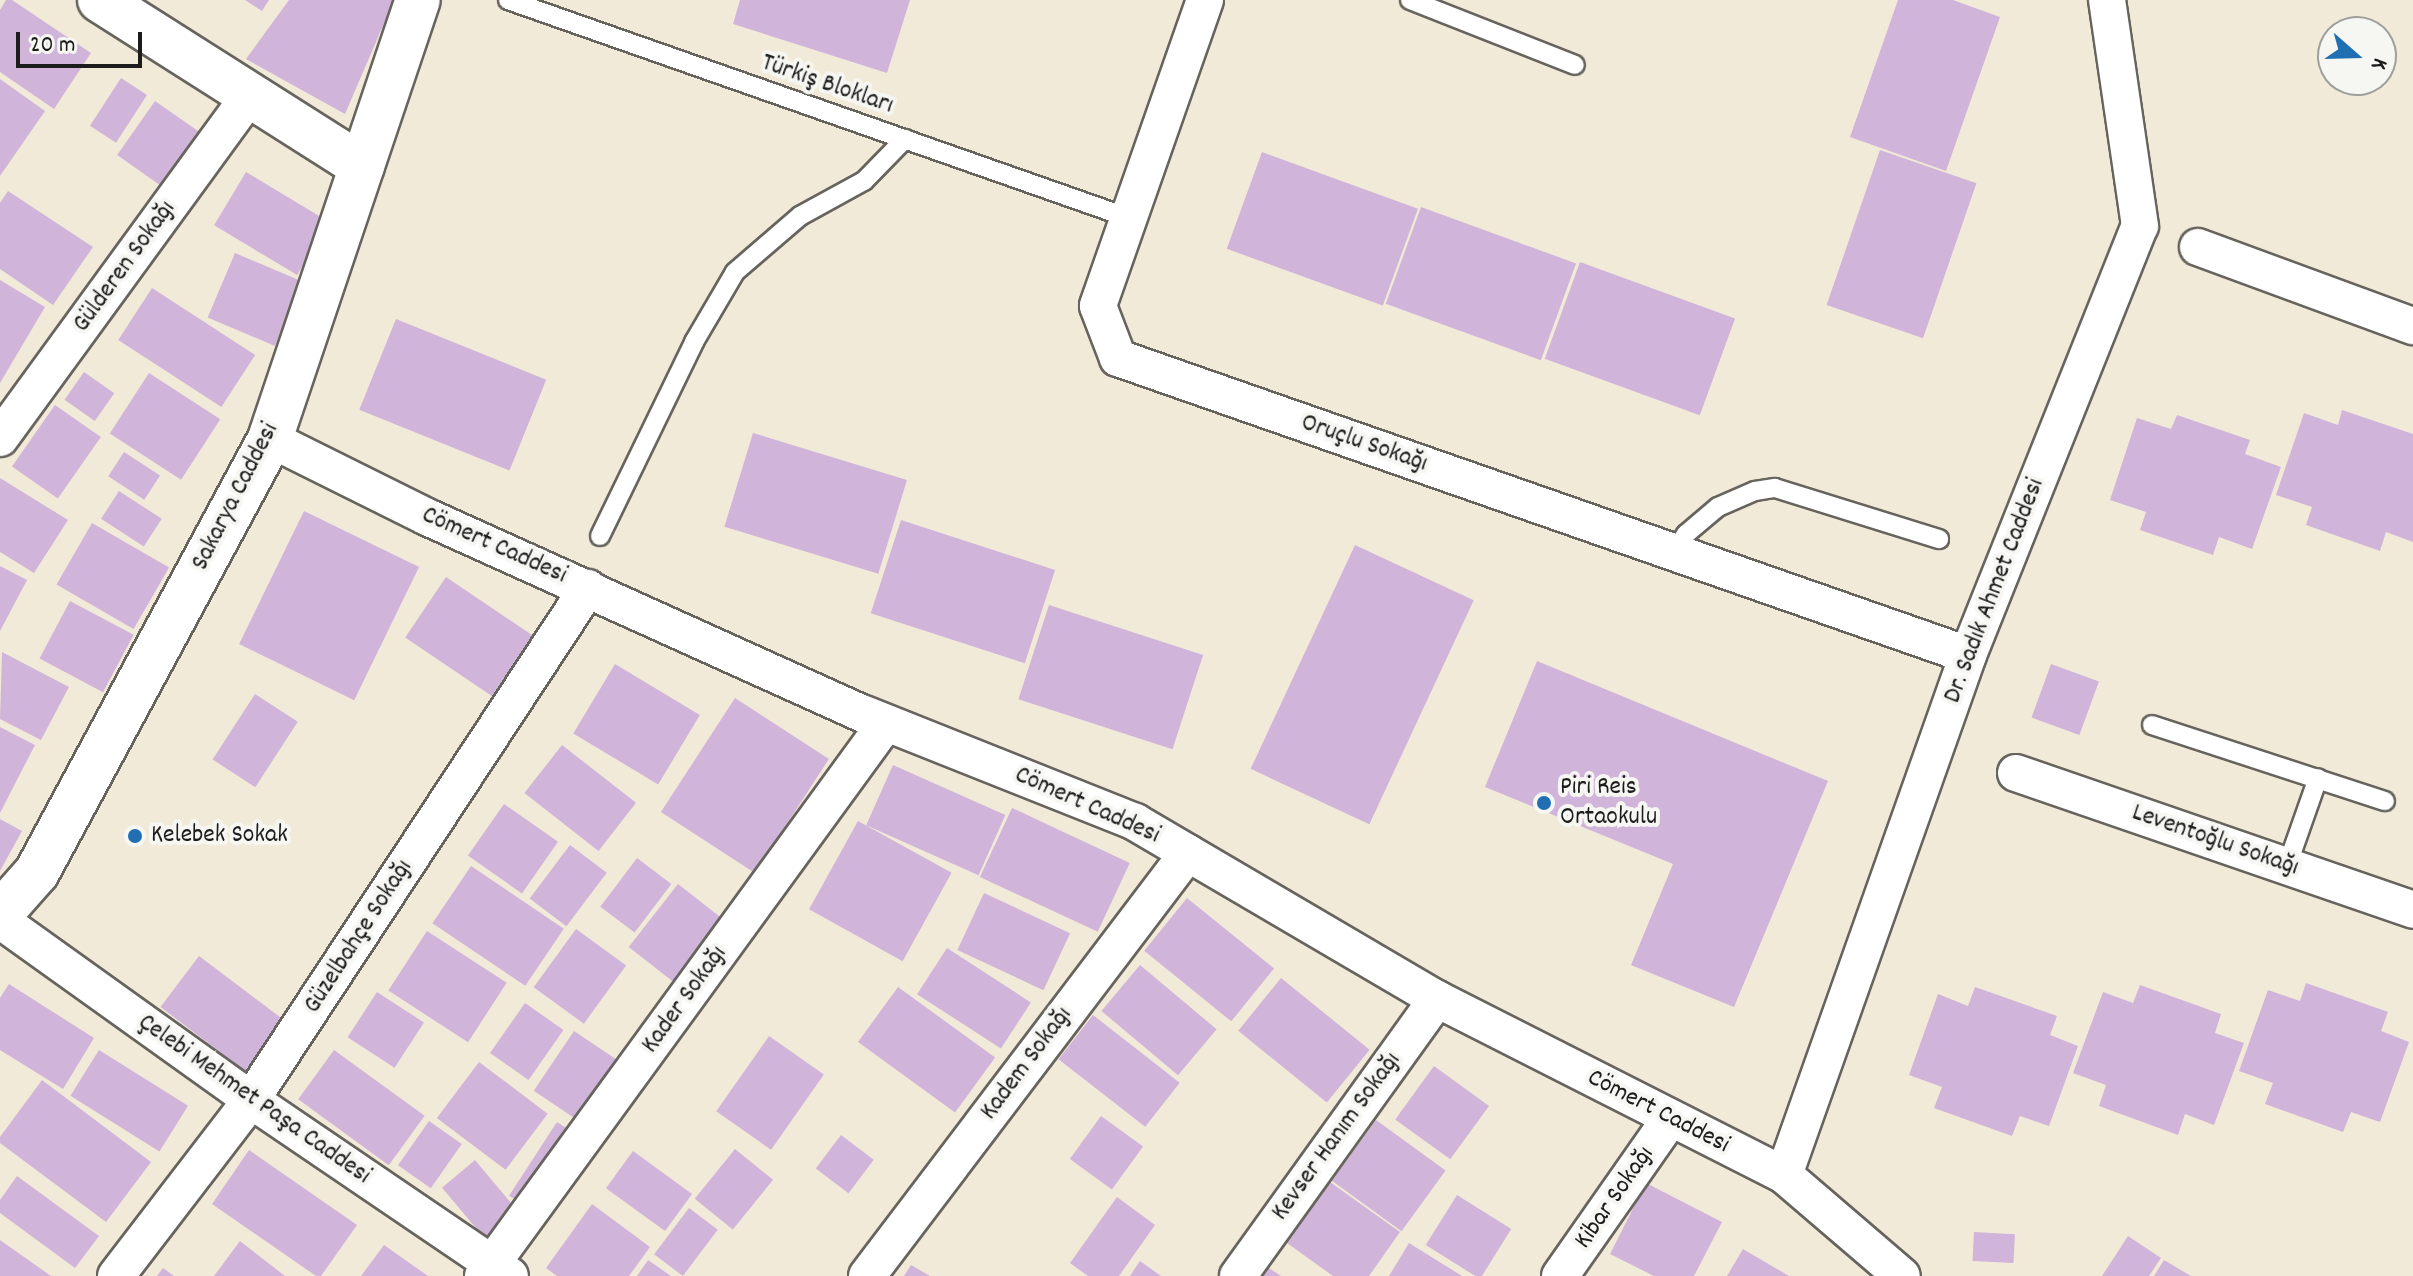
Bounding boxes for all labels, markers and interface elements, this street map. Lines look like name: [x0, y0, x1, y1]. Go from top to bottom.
scale bar: [20, 16, 146, 66]
north arrow: [2317, 16, 2397, 96]
text: 20 m: [30, 29, 76, 63]
street label: Türkiş Blokları: [757, 48, 897, 122]
text: K: [2362, 54, 2394, 74]
street label: Gülderen Sokağı: [67, 195, 183, 339]
street label: Oruçlu Sokağı: [1297, 408, 1431, 480]
street label: Sakarya Caddesi: [185, 418, 287, 576]
street label: Dr. Sadık Ahmet Caddesi: [1938, 474, 2052, 708]
street label: Cömert Caddesi: [417, 500, 571, 592]
street label: Cömert Caddesi: [1010, 760, 1164, 852]
place label: Piri Reis Ortaokulu: [1560, 772, 1657, 834]
marker: Piri Reis Ortaokulu: [1535, 794, 1553, 812]
street label: Leventoğlu Sokağı: [2128, 798, 2302, 884]
place label: Kelebek Sokak: [151, 820, 288, 852]
marker: Kelebek Sokak: [126, 827, 144, 845]
street label: Güzelbahçe Sokağı: [298, 854, 420, 1020]
street label: Kader Sokağı: [635, 940, 735, 1060]
street label: Kadem Sokağı: [974, 1001, 1080, 1127]
street label: Çelebi Mehmet Paşa Caddesi: [132, 1008, 376, 1192]
street label: Kevser Hanım Sokağı: [1265, 1047, 1409, 1227]
street label: Cömert Caddesi: [1582, 1063, 1734, 1161]
street label: Kibar Sokağı: [1568, 1141, 1662, 1255]

